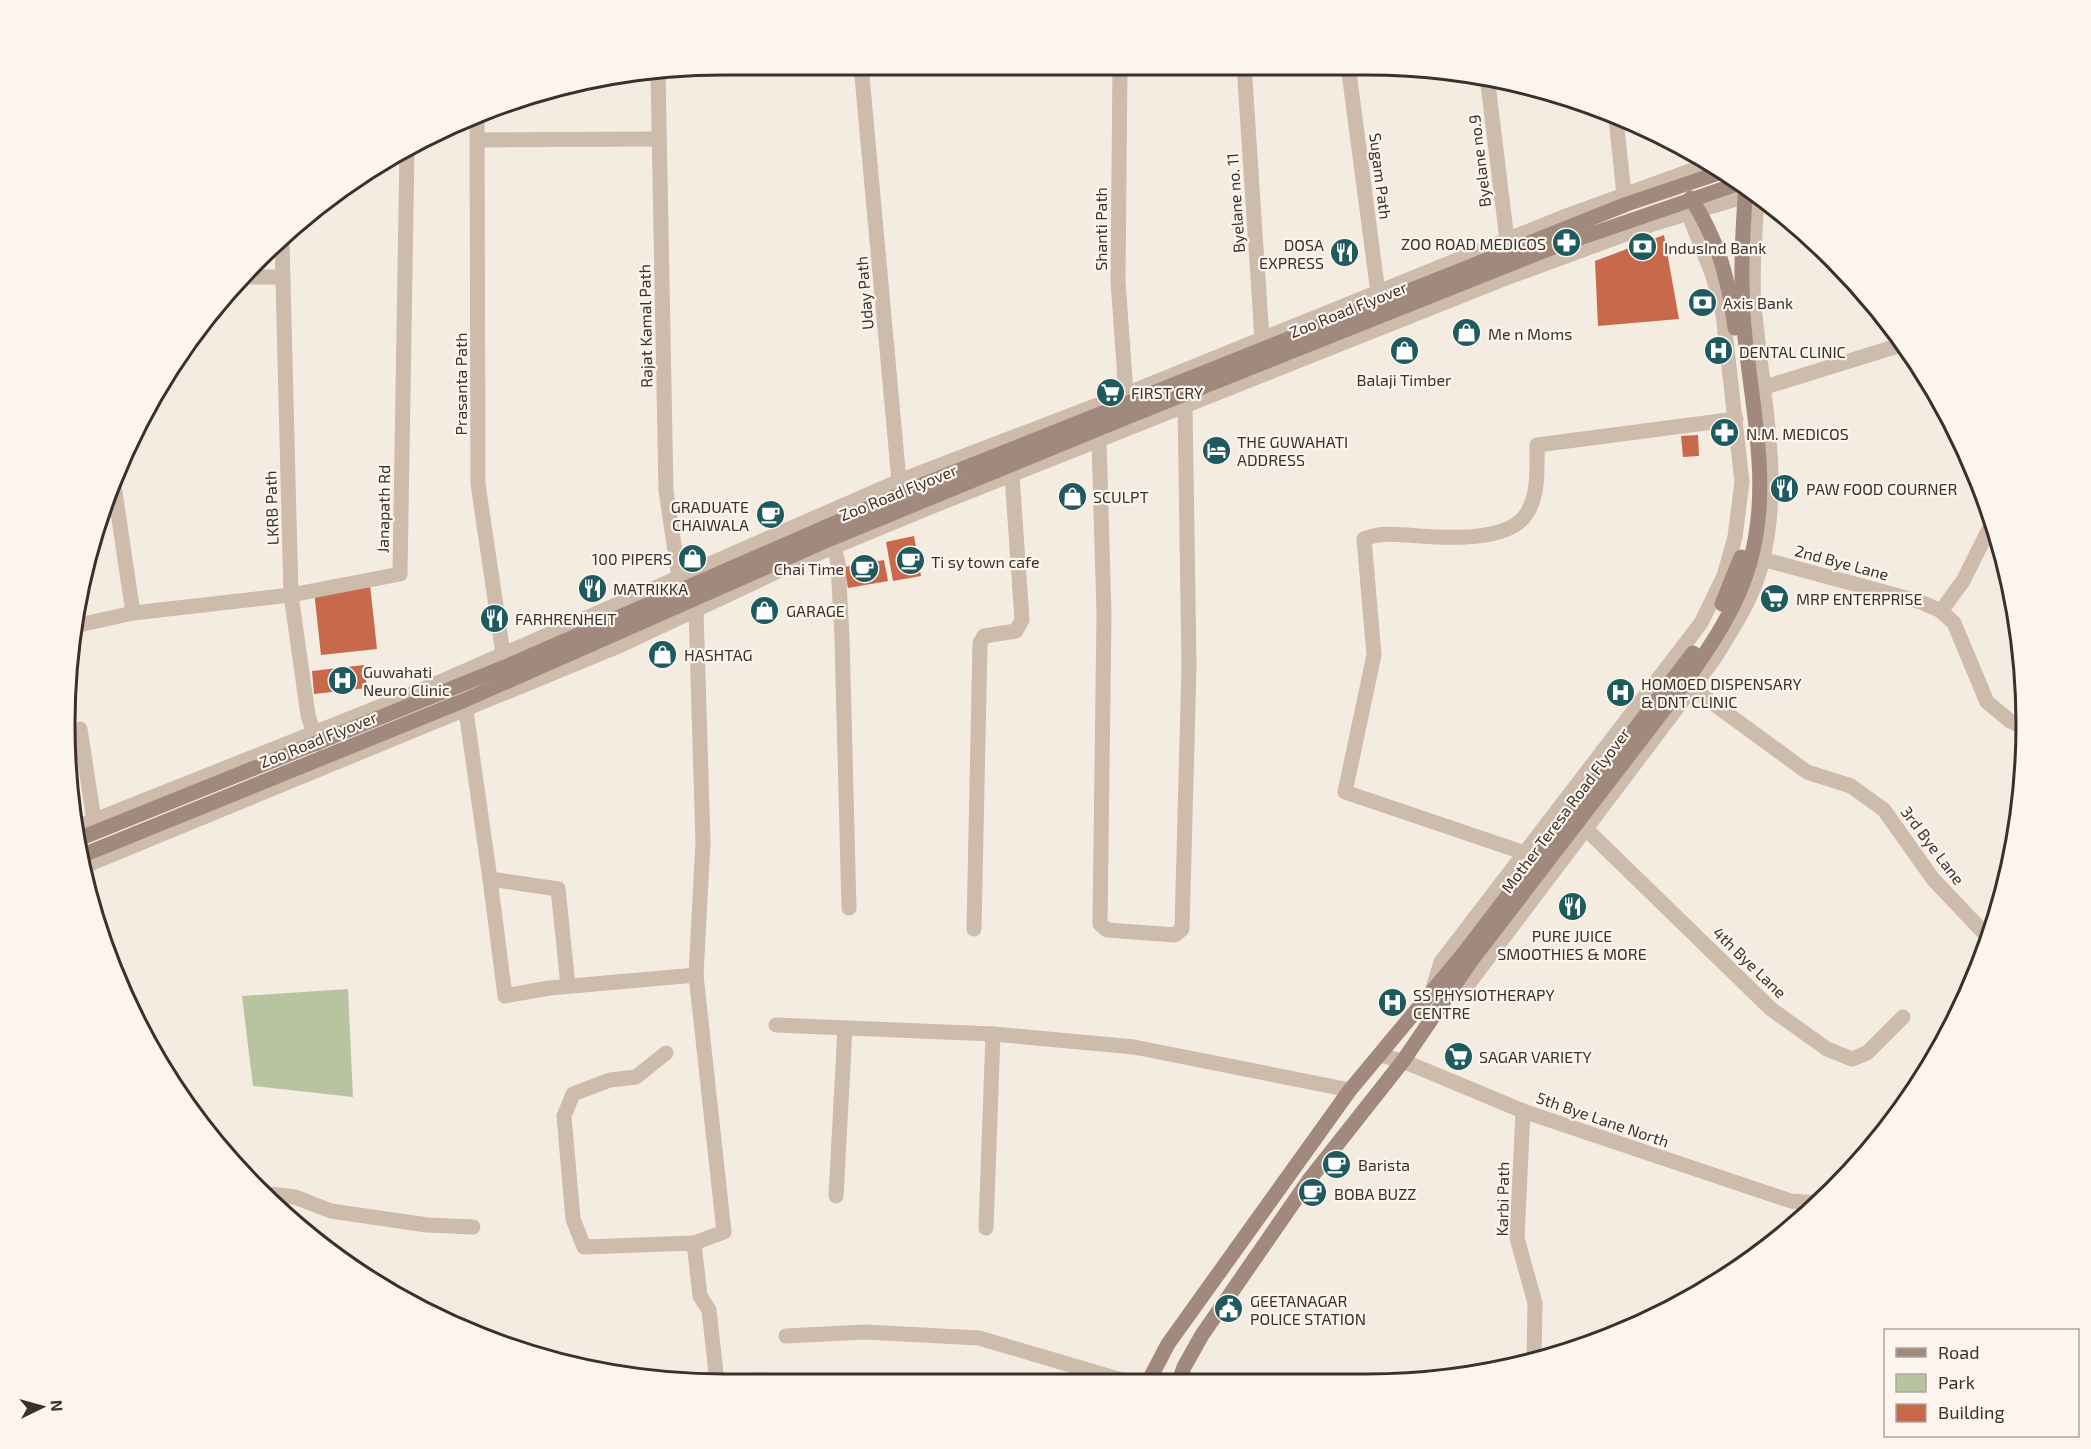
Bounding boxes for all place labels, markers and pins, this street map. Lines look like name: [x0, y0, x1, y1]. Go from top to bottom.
pharmacy icon: ZOO ROAD MEDICOS: [1551, 227, 1583, 259]
bank icon: IndusInd Bank: [1627, 231, 1659, 263]
place label: ZOO ROAD MEDICOS: [1401, 234, 1546, 253]
place label: DOSA EXPRESS: [1259, 235, 1324, 272]
restaurant icon: DOSA EXPRESS: [1329, 237, 1361, 269]
place label: IndusInd Bank: [1664, 238, 1766, 257]
bank icon: Axis Bank: [1686, 286, 1718, 318]
place label: Axis Bank: [1723, 293, 1793, 312]
shop icon: Me n Moms: [1451, 317, 1483, 349]
place label: Me n Moms: [1488, 324, 1572, 343]
shop icon: Balaji Timber: [1388, 335, 1420, 367]
hospital icon: DENTAL CLINIC: [1702, 335, 1734, 367]
place label: DENTAL CLINIC: [1739, 342, 1846, 361]
place label: Balaji Timber: [1357, 370, 1452, 390]
supermarket icon: FIRST CRY: [1094, 376, 1126, 408]
place label: FIRST CRY: [1131, 383, 1203, 402]
pharmacy icon: N.M. MEDICOS: [1709, 417, 1741, 449]
place label: N.M. MEDICOS: [1746, 424, 1849, 443]
place label: THE GUWAHATI ADDRESS: [1237, 432, 1348, 469]
hotel icon: THE GUWAHATI ADDRESS: [1200, 434, 1232, 466]
restaurant icon: PAW FOOD COURNER: [1769, 472, 1801, 504]
place label: PAW FOOD COURNER: [1806, 479, 1957, 498]
shop icon: SCULPT: [1056, 480, 1088, 512]
place label: SCULPT: [1093, 487, 1149, 506]
place label: GRADUATE CHAIWALA: [671, 497, 749, 534]
cafe icon: GRADUATE CHAIWALA: [754, 499, 786, 531]
shop icon: 100 PIPERS: [677, 542, 709, 574]
cafe icon: Ti sy town cafe: [894, 545, 926, 577]
place label: 100 PIPERS: [592, 549, 672, 568]
cafe icon: Chai Time: [849, 552, 881, 584]
place label: Ti sy town cafe: [931, 552, 1040, 571]
place label: Chai Time: [774, 559, 844, 578]
restaurant icon: MATRIKKA: [576, 572, 608, 604]
place label: MATRIKKA: [613, 579, 688, 598]
supermarket icon: MRP ENTERPRISE: [1759, 582, 1791, 614]
place label: MRP ENTERPRISE: [1796, 589, 1923, 608]
shop icon: GARAGE: [749, 594, 781, 626]
place label: GARAGE: [786, 601, 845, 620]
restaurant icon: FARHRENHEIT: [478, 602, 510, 634]
place label: FARHRENHEIT: [515, 609, 617, 628]
shop icon: HASHTAG: [647, 638, 679, 670]
place label: HASHTAG: [684, 645, 753, 664]
place label: Guwahati Neuro Clinic: [363, 662, 450, 699]
hospital icon: Guwahati Neuro Clinic: [326, 664, 358, 696]
place label: HOMOED DISPENSARY & DNT CLINIC: [1641, 674, 1801, 711]
hospital icon: HOMOED DISPENSARY & DNT CLINIC: [1604, 676, 1636, 708]
restaurant icon: PURE JUICE SMOOTHIES & MORE: [1556, 891, 1588, 923]
place label: PURE JUICE SMOOTHIES & MORE: [1497, 926, 1647, 963]
place label: SS PHYSIOTHERAPY CENTRE: [1413, 985, 1555, 1022]
hospital icon: SS PHYSIOTHERAPY CENTRE: [1376, 987, 1408, 1019]
supermarket icon: SAGAR VARIETY: [1442, 1040, 1474, 1072]
place label: SAGAR VARIETY: [1479, 1047, 1592, 1066]
cafe icon: Barista: [1321, 1148, 1353, 1180]
place label: Barista: [1358, 1155, 1410, 1174]
cafe icon: BOBA BUZZ: [1297, 1177, 1329, 1209]
place label: BOBA BUZZ: [1334, 1184, 1416, 1203]
place label: GEETANAGAR POLICE STATION: [1250, 1291, 1366, 1328]
public building icon: GEETANAGAR POLICE STATION: [1213, 1293, 1245, 1325]

